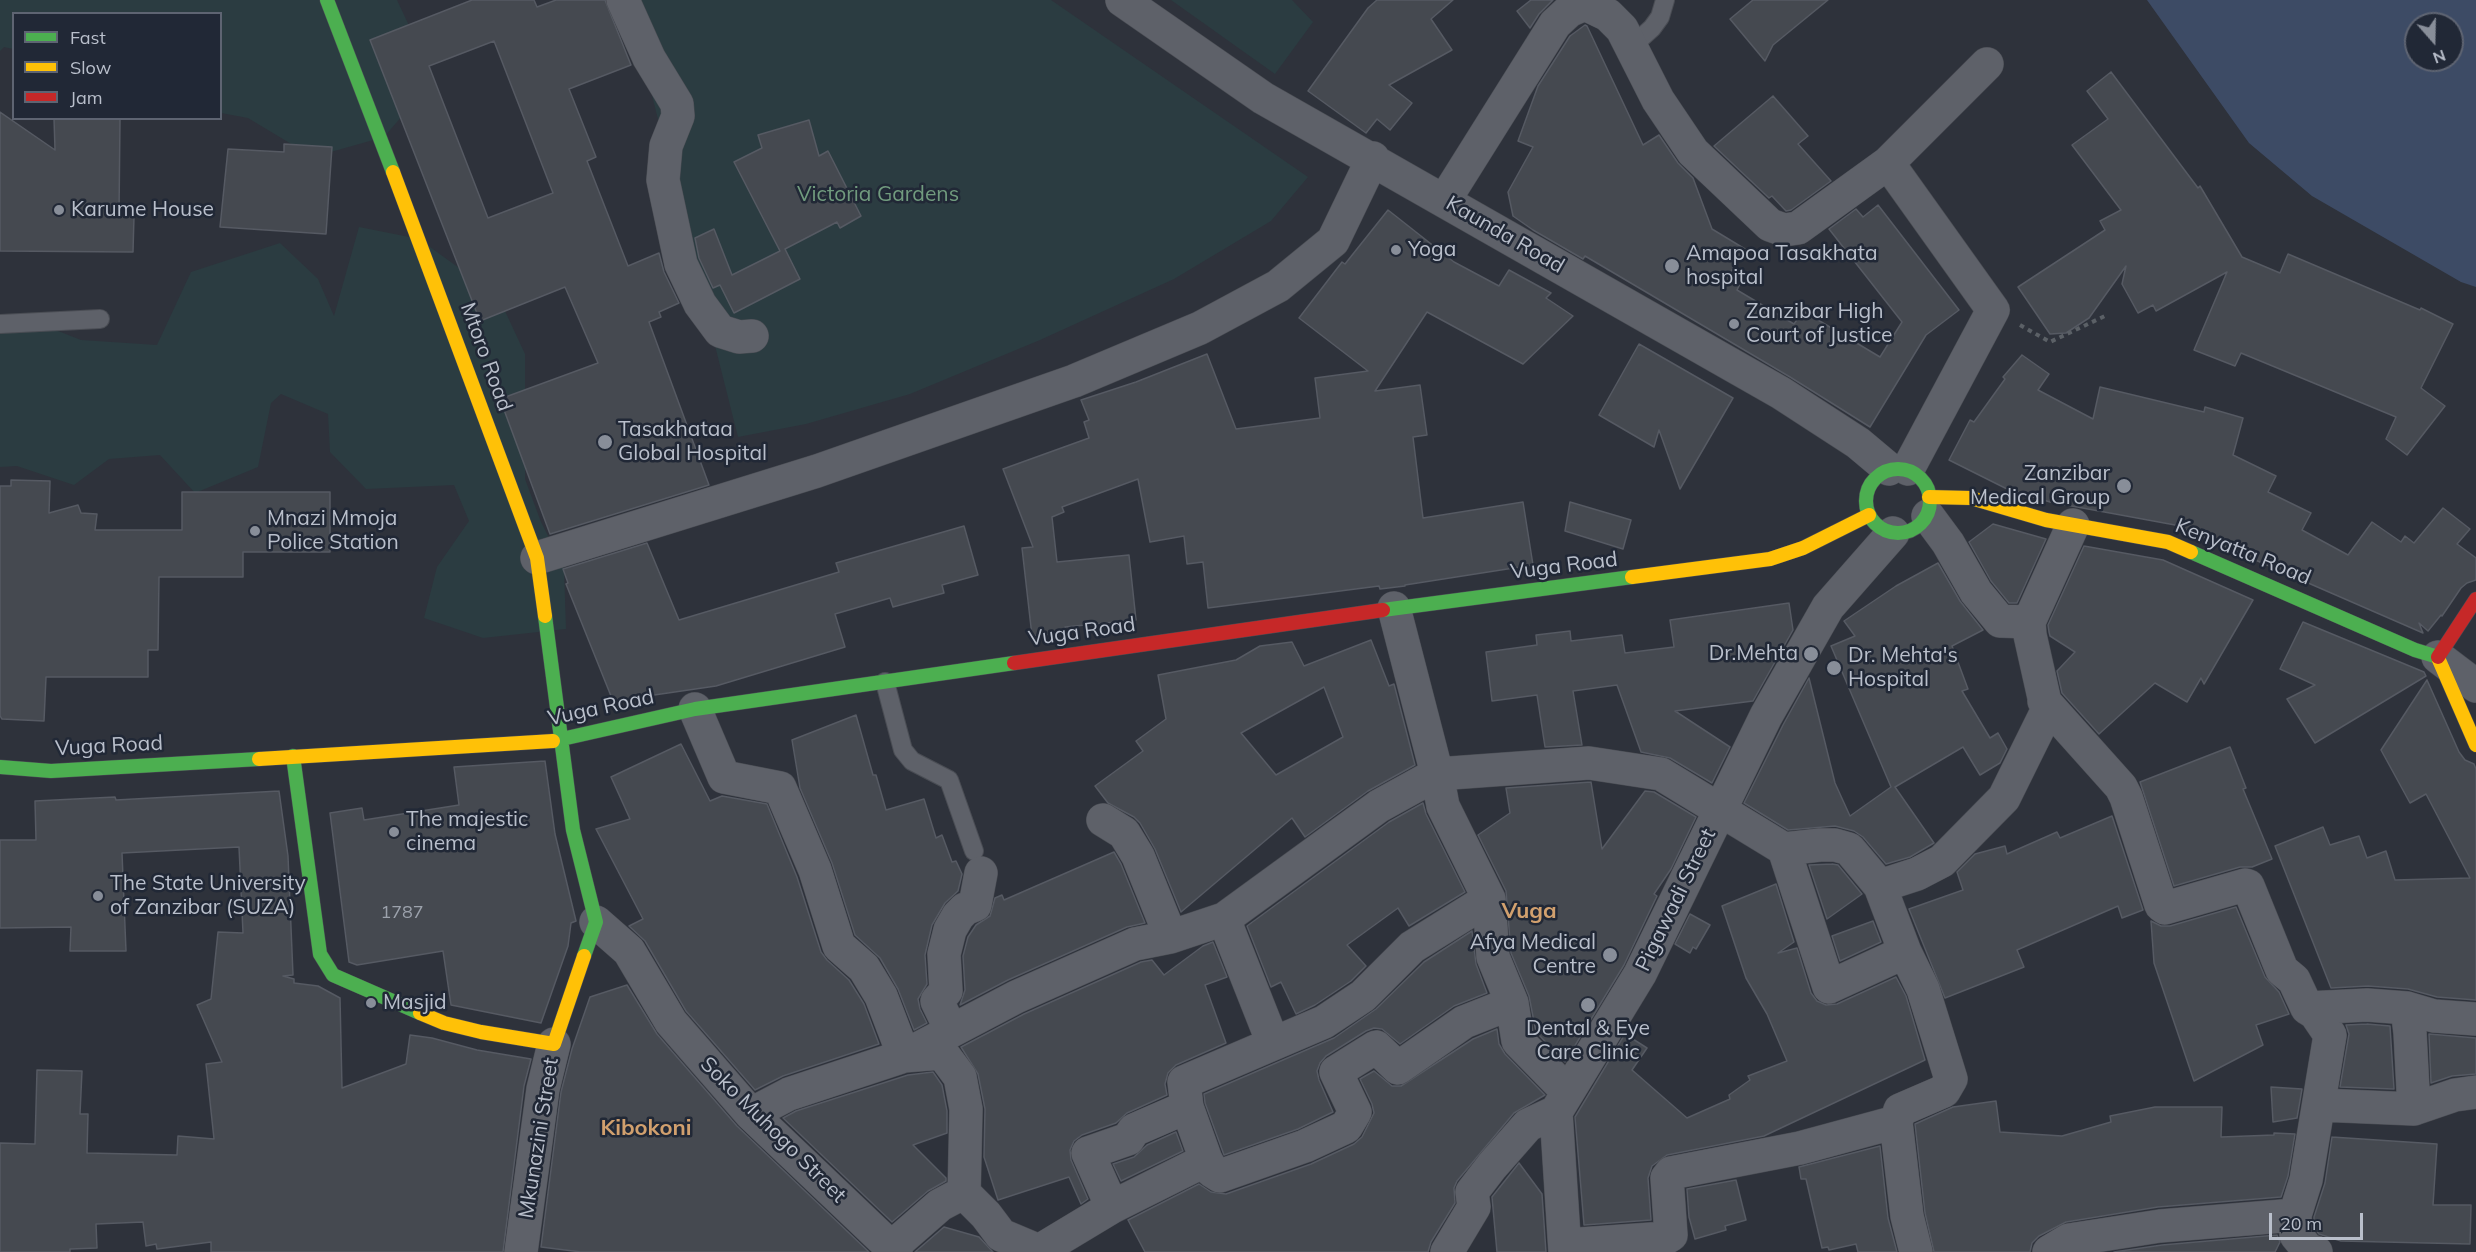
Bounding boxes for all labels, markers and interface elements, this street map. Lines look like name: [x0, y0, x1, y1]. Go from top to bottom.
legend: [12, 12, 222, 120]
north arrow: [2404, 12, 2464, 72]
text: Fast: [70, 26, 106, 49]
text: N: [2430, 46, 2449, 69]
text: Slow: [70, 56, 111, 79]
text: Jam: [70, 86, 103, 109]
park label: Victoria Gardens: [797, 182, 959, 208]
street label: Kaunda Road: [1441, 191, 1569, 279]
place label: Karume House: [71, 197, 214, 223]
marker: Karume House: [52, 203, 66, 217]
place label: Yoga: [1408, 237, 1456, 263]
place label: Amapoa Tasakhata hospital: [1686, 241, 1878, 291]
marker: Yoga: [1389, 243, 1403, 257]
marker: Amapoa Tasakhata hospital: [1663, 257, 1681, 275]
street label: Mtoro Road: [455, 299, 517, 415]
place label: Zanzibar High Court of Justice: [1746, 299, 1893, 349]
marker: Zanzibar High Court of Justice: [1727, 317, 1741, 331]
place label: Tasakhataa Global Hospital: [618, 417, 767, 467]
marker: Tasakhataa Global Hospital: [596, 433, 614, 451]
place label: Zanzibar Medical Group: [1970, 461, 2110, 511]
marker: Zanzibar Medical Group: [2115, 477, 2133, 495]
place label: Mnazi Mmoja Police Station: [267, 506, 399, 556]
street label: Kenyatta Road: [2171, 513, 2315, 591]
marker: Mnazi Mmoja Police Station: [248, 524, 262, 538]
street label: Vuga Road: [1509, 547, 1619, 585]
street label: Vuga Road: [1027, 612, 1137, 652]
place label: Dr.Mehta: [1709, 641, 1798, 667]
place label: Dr. Mehta's Hospital: [1848, 643, 1958, 693]
marker: Dr.Mehta: [1802, 645, 1820, 663]
marker: Dr. Mehta's Hospital: [1825, 659, 1843, 677]
street label: Vuga Road: [546, 684, 656, 732]
street label: Vuga Road: [54, 731, 164, 761]
place label: The majestic cinema: [406, 807, 528, 857]
marker: The majestic cinema: [387, 825, 401, 839]
street label: Pigawadi Street: [1631, 825, 1721, 975]
place label: The State University of Zanzibar (SUZA): [110, 871, 306, 921]
marker: The State University of Zanzibar (SUZA): [91, 889, 105, 903]
district label: Vuga: [1501, 898, 1557, 924]
house number: 1787: [380, 902, 424, 924]
place label: Afya Medical Centre: [1470, 930, 1596, 980]
marker: Afya Medical Centre: [1601, 946, 1619, 964]
place label: Masjid: [383, 990, 447, 1016]
marker: Masjid: [364, 996, 378, 1010]
marker: Dental & Eye Care Clinic: [1579, 996, 1597, 1014]
place label: Dental & Eye Care Clinic: [1526, 1016, 1650, 1066]
street label: Soko Muhogo Street: [695, 1052, 851, 1208]
street label: Mkunazini Street: [514, 1056, 564, 1220]
district label: Kibokoni: [600, 1115, 692, 1141]
scale bar: [2272, 1201, 2366, 1239]
text: 20 m: [2280, 1212, 2322, 1235]

